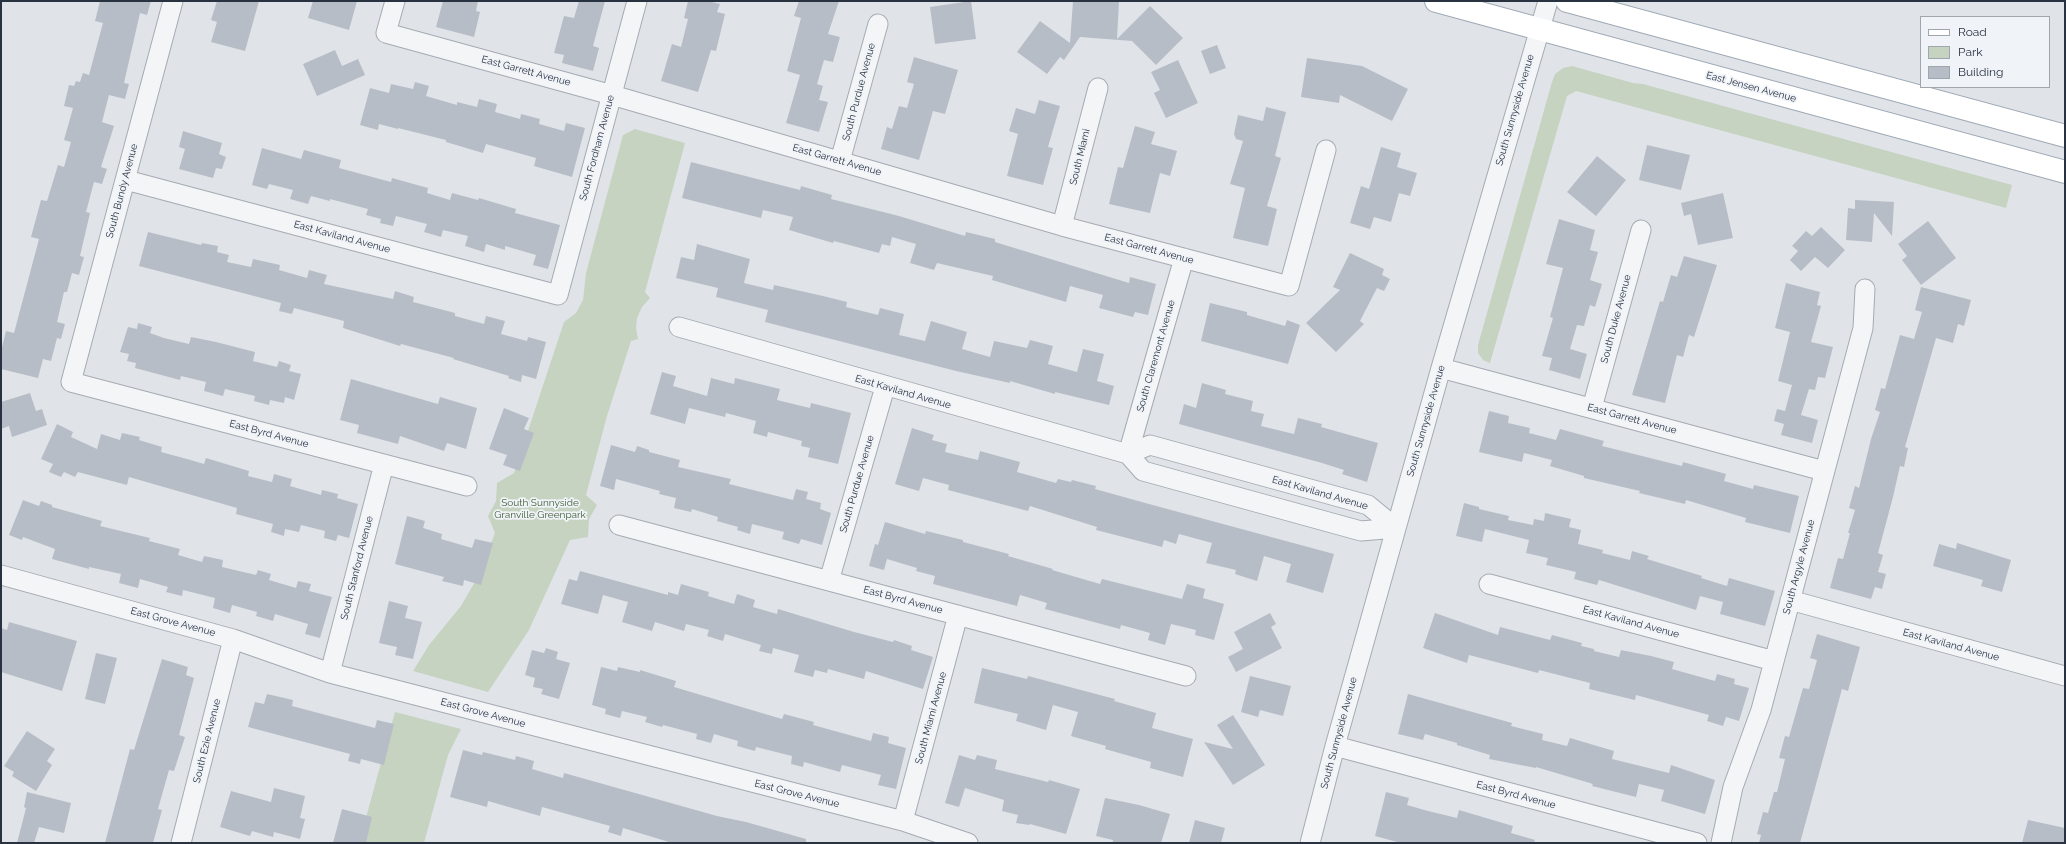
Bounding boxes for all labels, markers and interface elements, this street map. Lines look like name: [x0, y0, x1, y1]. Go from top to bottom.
legend: [1920, 16, 2050, 88]
text: Road: [1958, 25, 1987, 39]
street label: South Purdue Avenue: [840, 42, 878, 142]
text: Park: [1958, 45, 1983, 59]
street label: East Garrett Avenue: [480, 53, 572, 89]
street label: South Sunnyside Avenue: [1493, 53, 1537, 167]
text: Building: [1958, 65, 2004, 79]
street label: East Jensen Avenue: [1705, 69, 1797, 105]
street label: South Fordham Avenue: [577, 94, 617, 202]
street label: South Miami: [1067, 128, 1093, 186]
street label: South Bundy Avenue: [104, 142, 140, 240]
street label: East Garrett Avenue: [791, 142, 883, 178]
street label: East Kaviland Avenue: [292, 218, 392, 256]
street label: East Garrett Avenue: [1103, 231, 1195, 267]
street label: South Duke Avenue: [1598, 273, 1634, 365]
street label: South Claremont Avenue: [1134, 299, 1178, 413]
street label: South Sunnyside Avenue: [1404, 364, 1448, 478]
street label: East Kaviland Avenue: [854, 373, 952, 411]
street label: East Garrett Avenue: [1586, 401, 1678, 437]
street label: East Byrd Avenue: [228, 418, 310, 450]
street label: South Purdue Avenue: [837, 434, 877, 534]
street label: East Kaviland Avenue: [1271, 474, 1369, 512]
park label: South Sunnyside Granville Greenpark: [494, 497, 586, 520]
street label: South Stanford Avenue: [338, 515, 376, 621]
street label: South Argyle Avenue: [1781, 518, 1817, 616]
street label: East Byrd Avenue: [862, 584, 944, 616]
street label: East Kaviland Avenue: [1581, 603, 1681, 641]
street label: East Grove Avenue: [129, 605, 217, 639]
street label: East Kaviland Avenue: [1901, 626, 2001, 664]
street label: South Miami Avenue: [913, 671, 949, 765]
street label: South Sunnyside Avenue: [1318, 676, 1360, 790]
street label: East Grove Avenue: [439, 696, 527, 730]
street label: South Ezie Avenue: [191, 698, 223, 784]
street label: East Grove Avenue: [753, 778, 841, 810]
street label: East Byrd Avenue: [1475, 779, 1557, 811]

